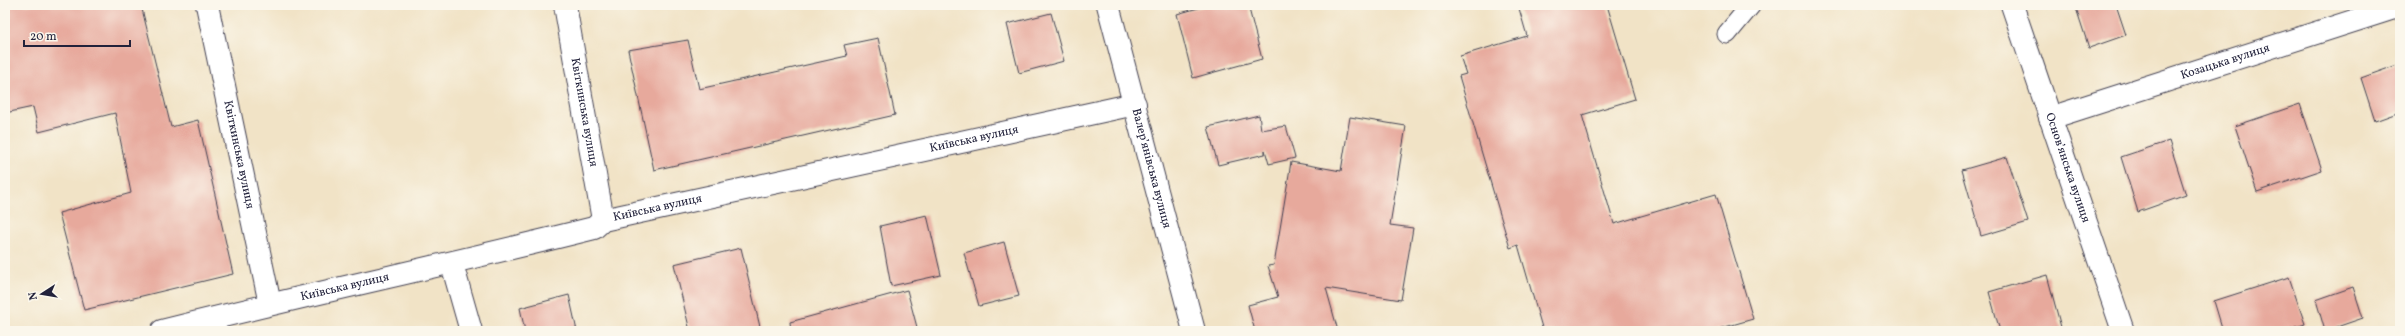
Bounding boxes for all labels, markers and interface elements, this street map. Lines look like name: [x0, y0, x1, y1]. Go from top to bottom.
scale bar: [24, 22, 130, 48]
text: 20 m: [30, 29, 57, 45]
street label: Козацька вулиця: [2179, 40, 2272, 84]
street label: Квіткинська вулиця: [566, 57, 601, 168]
street label: Квіткинська вулиця: [219, 99, 258, 210]
street label: Валер’янівська вулиця: [1128, 107, 1175, 230]
street label: Основ’янська вулиця: [2041, 111, 2094, 225]
street label: Київська вулиця: [928, 122, 1020, 157]
street label: Київська вулиця: [612, 191, 703, 226]
street label: Київська вулиця: [299, 269, 391, 305]
north arrow: [22, 274, 62, 314]
text: N: [26, 290, 42, 301]

